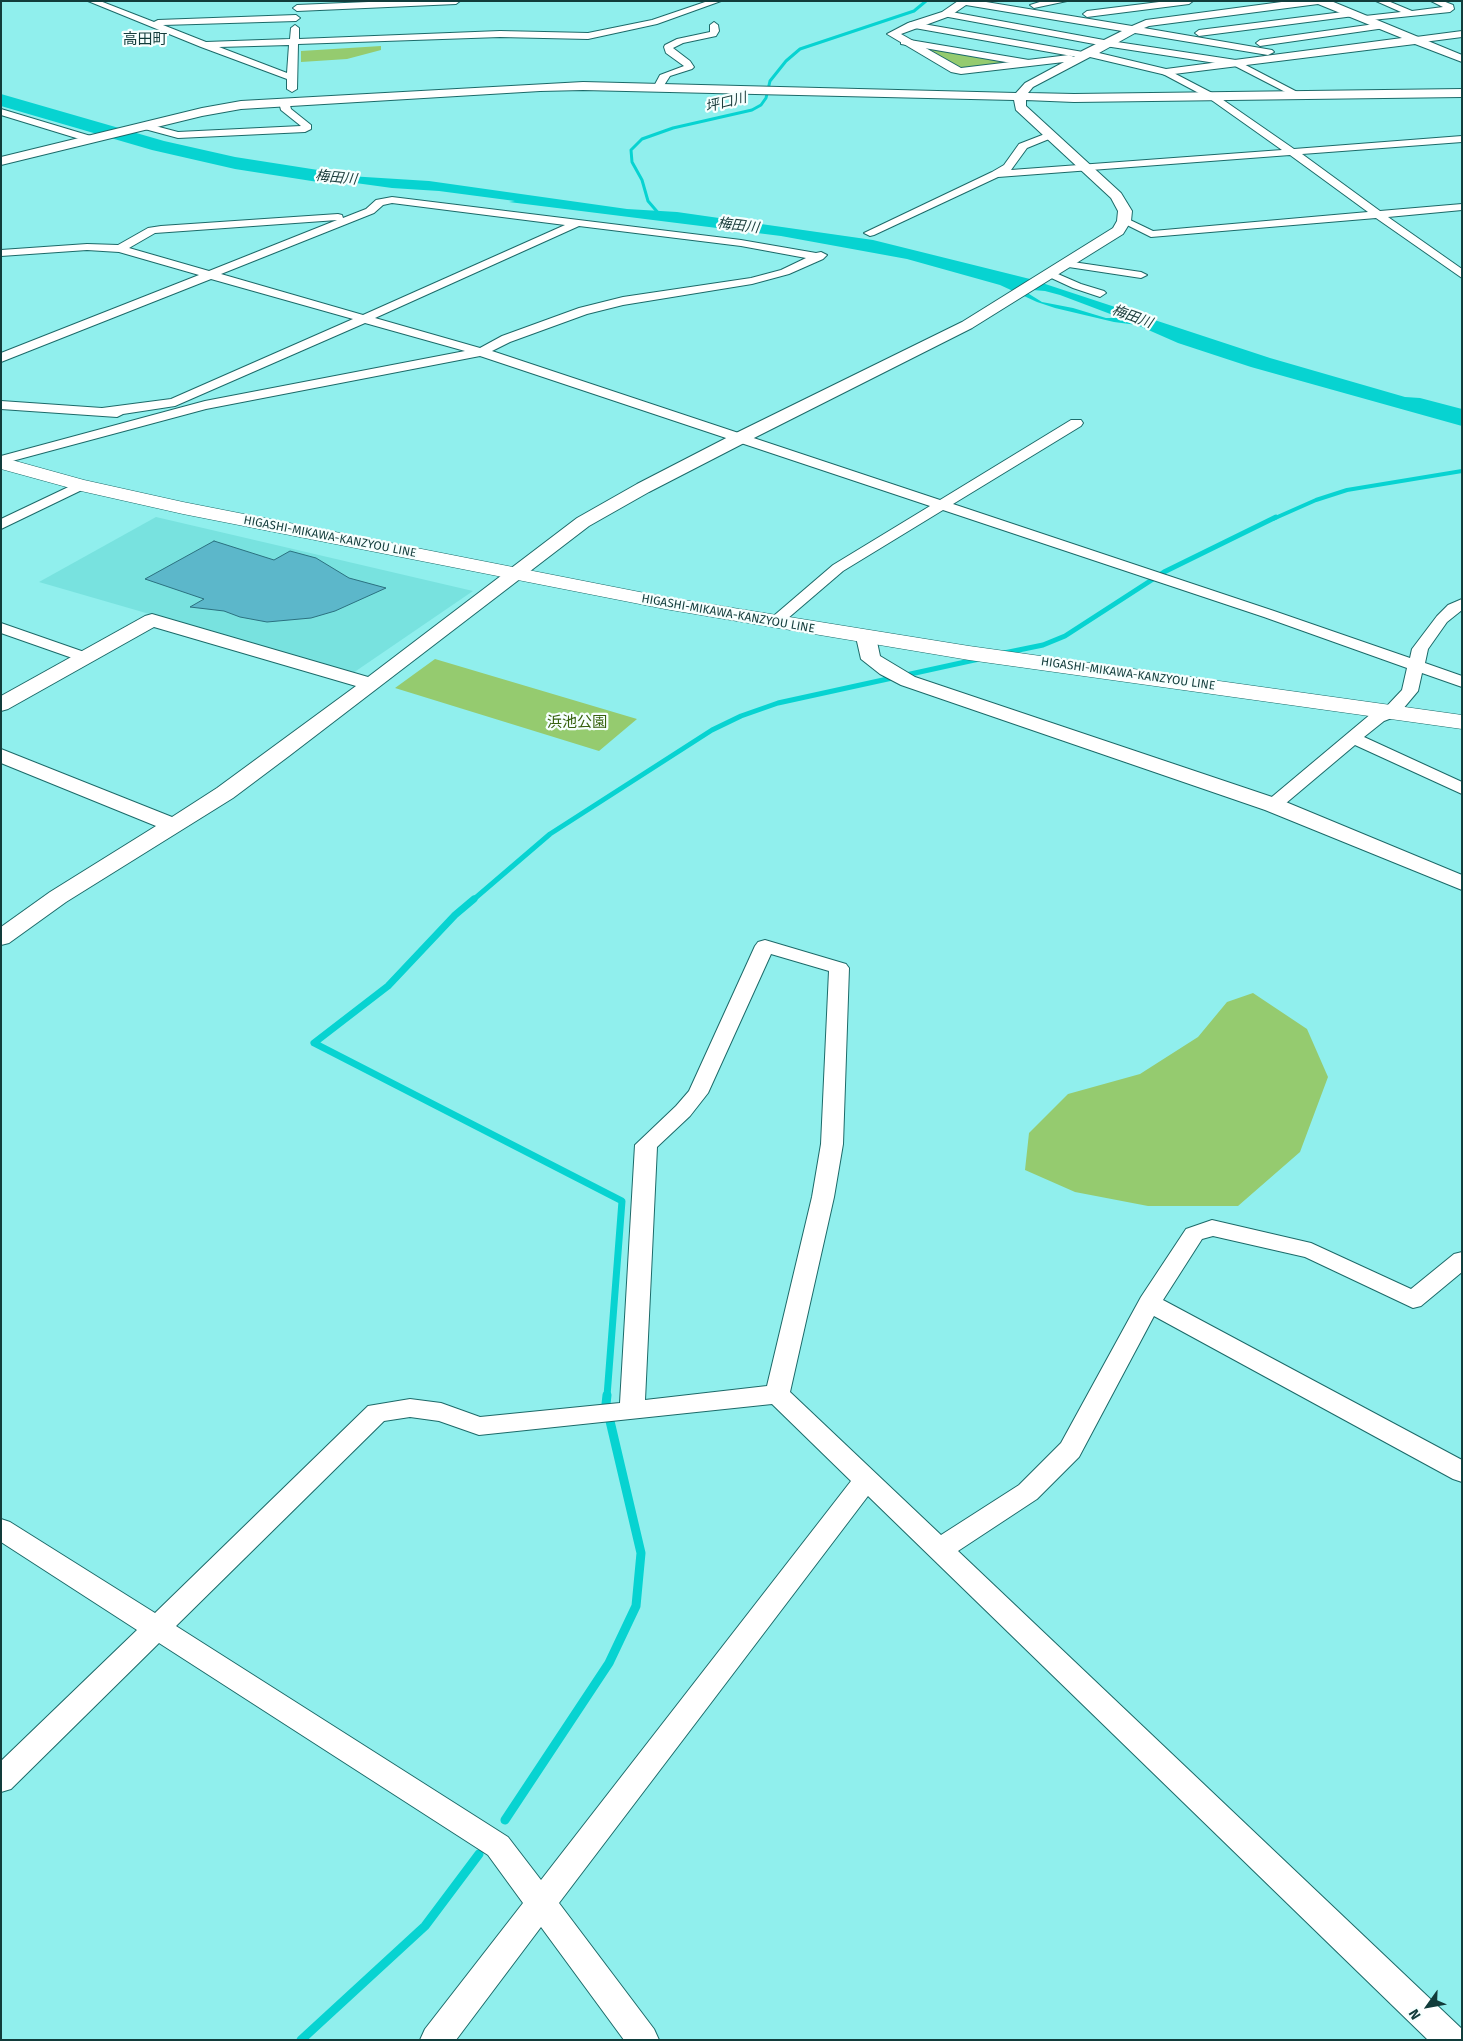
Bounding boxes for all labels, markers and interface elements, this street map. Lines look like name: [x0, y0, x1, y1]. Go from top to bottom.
district label: 高田町: [123, 31, 167, 49]
water label: 坪口川: [704, 90, 748, 116]
water label: 梅田川: [314, 167, 358, 189]
water label: 梅田川: [716, 215, 760, 237]
water label: 梅田川: [1109, 302, 1155, 332]
street label: HIGASHI-MIKAWA-KANZYOU LINE: [242, 513, 418, 561]
street label: HIGASHI-MIKAWA-KANZYOU LINE: [640, 592, 816, 636]
street label: HIGASHI-MIKAWA-KANZYOU LINE: [1040, 655, 1216, 693]
park label: 浜池公園: [547, 714, 607, 732]
north arrow: [1403, 1981, 1453, 2031]
text: N: [1405, 2006, 1425, 2023]

